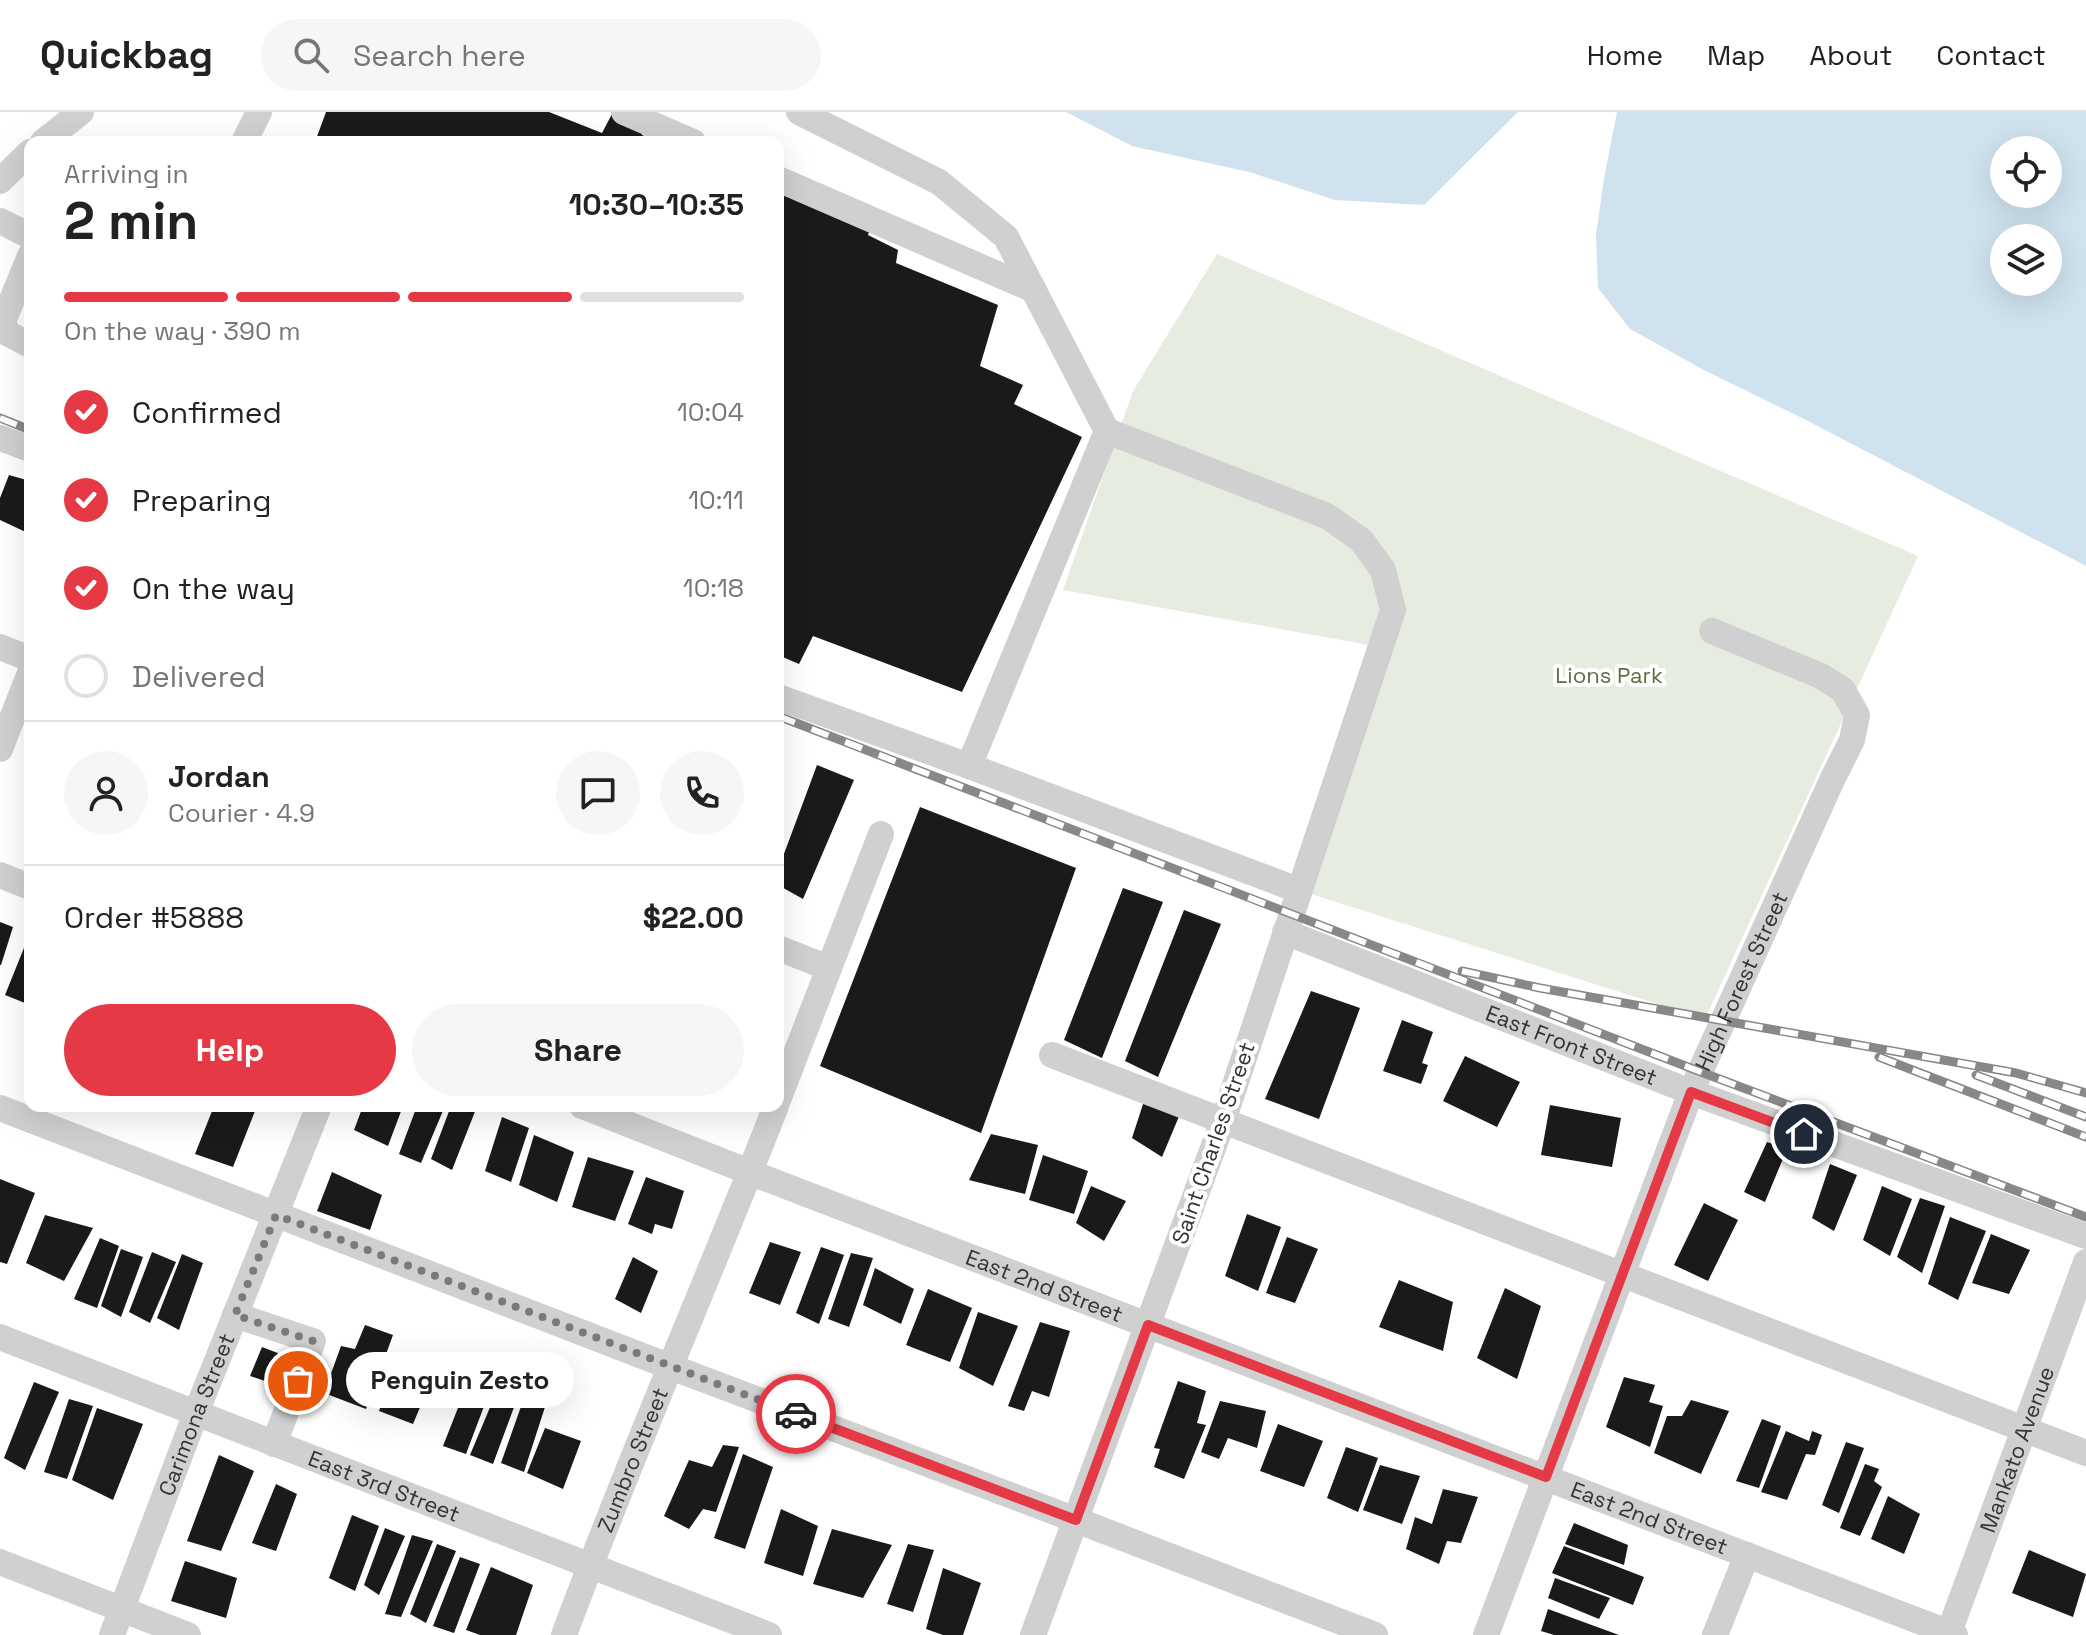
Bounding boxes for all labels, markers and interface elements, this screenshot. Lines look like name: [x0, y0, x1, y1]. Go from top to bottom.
search box: [261, 19, 821, 91]
text: Quickbag: [40, 31, 213, 79]
icon: search: [289, 33, 333, 77]
text: Search here: [353, 36, 526, 75]
text: Home: [1587, 37, 1663, 73]
text: Map: [1707, 37, 1765, 73]
text: About: [1809, 37, 1892, 73]
text: Contact: [1936, 37, 2046, 73]
map controls: [1990, 136, 2062, 296]
button: locate: [1990, 136, 2062, 208]
text: Arriving in: [64, 157, 188, 191]
text: 10:30–10:35: [569, 185, 744, 224]
text: 2 min: [64, 188, 198, 254]
button: layers: [1990, 224, 2062, 296]
text: On the way · 390 m: [64, 314, 301, 348]
icon: check: [64, 390, 108, 434]
text: Confirmed: [132, 393, 282, 432]
text: 10:04: [677, 395, 744, 429]
icon: check: [64, 478, 108, 522]
text: Preparing: [132, 481, 271, 520]
text: 10:11: [688, 483, 744, 517]
icon: check: [64, 566, 108, 610]
text: On the way: [132, 569, 295, 608]
text: 10:18: [683, 571, 744, 605]
text: Delivered: [132, 657, 266, 696]
park label: Lions Park: [1555, 661, 1663, 689]
button: person: [64, 751, 148, 835]
button: chat: [556, 751, 640, 835]
button: phone: [660, 751, 744, 835]
text: Jordan: [168, 757, 270, 796]
text: Courier · 4.9: [168, 796, 315, 830]
street label: High Forest Street: [1688, 887, 1794, 1075]
text: Order #5888: [64, 898, 244, 937]
text: $22.00: [643, 898, 744, 937]
street label: East Front Street: [1482, 999, 1661, 1091]
button: Help: [64, 1004, 396, 1096]
button: Share: [412, 1004, 744, 1096]
street label: Saint Charles Street: [1165, 1038, 1261, 1248]
pin: [1770, 1100, 1838, 1168]
icon: home: [1782, 1112, 1826, 1156]
street label: East 2nd Street: [962, 1243, 1127, 1328]
street label: Carimona Street: [152, 1329, 240, 1500]
pin: [264, 1347, 332, 1415]
callout: Penguin Zesto: [346, 1353, 574, 1409]
icon: bag: [276, 1359, 320, 1403]
street label: Mankato Avenue: [1973, 1362, 2060, 1536]
text: Penguin Zesto: [371, 1363, 549, 1397]
courier: [756, 1374, 836, 1454]
street label: Zumbro Street: [591, 1383, 674, 1536]
icon: car: [774, 1392, 818, 1436]
street label: East 3rd Street: [304, 1444, 464, 1528]
street label: East 2nd Street: [1567, 1475, 1732, 1560]

